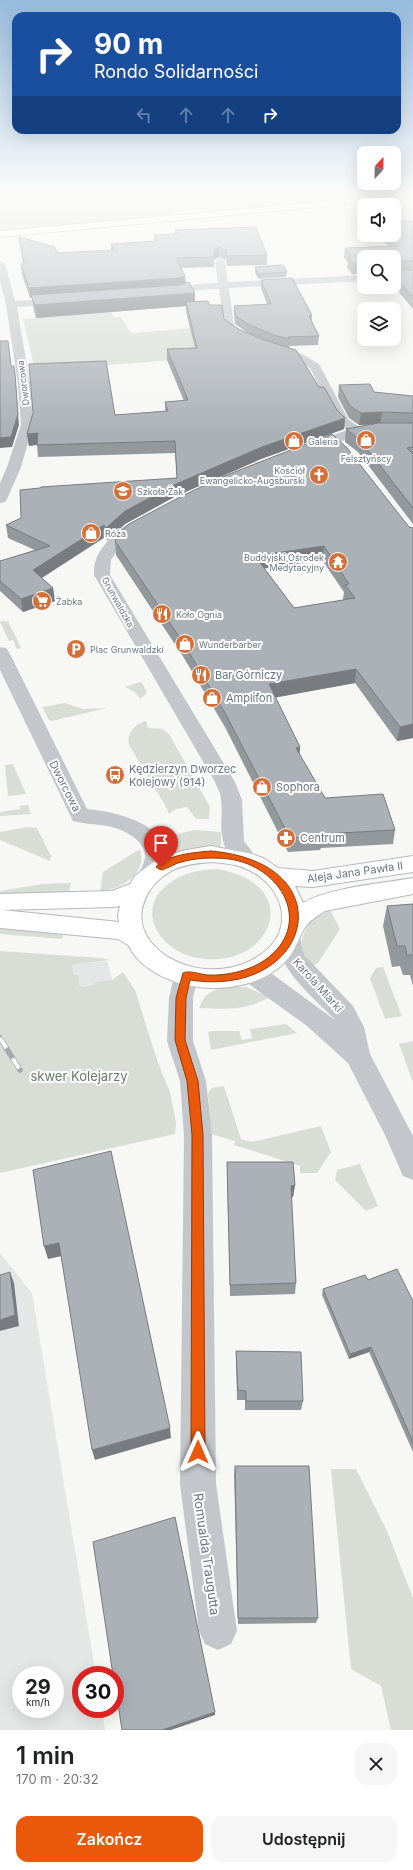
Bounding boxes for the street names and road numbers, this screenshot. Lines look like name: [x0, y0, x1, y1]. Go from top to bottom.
street label: Dworcowa: [15, 360, 31, 406]
street label: Grunwaldzka: [100, 575, 136, 629]
street label: Dworcowa: [46, 758, 84, 814]
street label: Aleja Jana Pawła II: [306, 858, 404, 886]
street label: Karola Miarki: [290, 955, 346, 1015]
street label: Romualda Traugutta: [191, 1492, 223, 1616]

